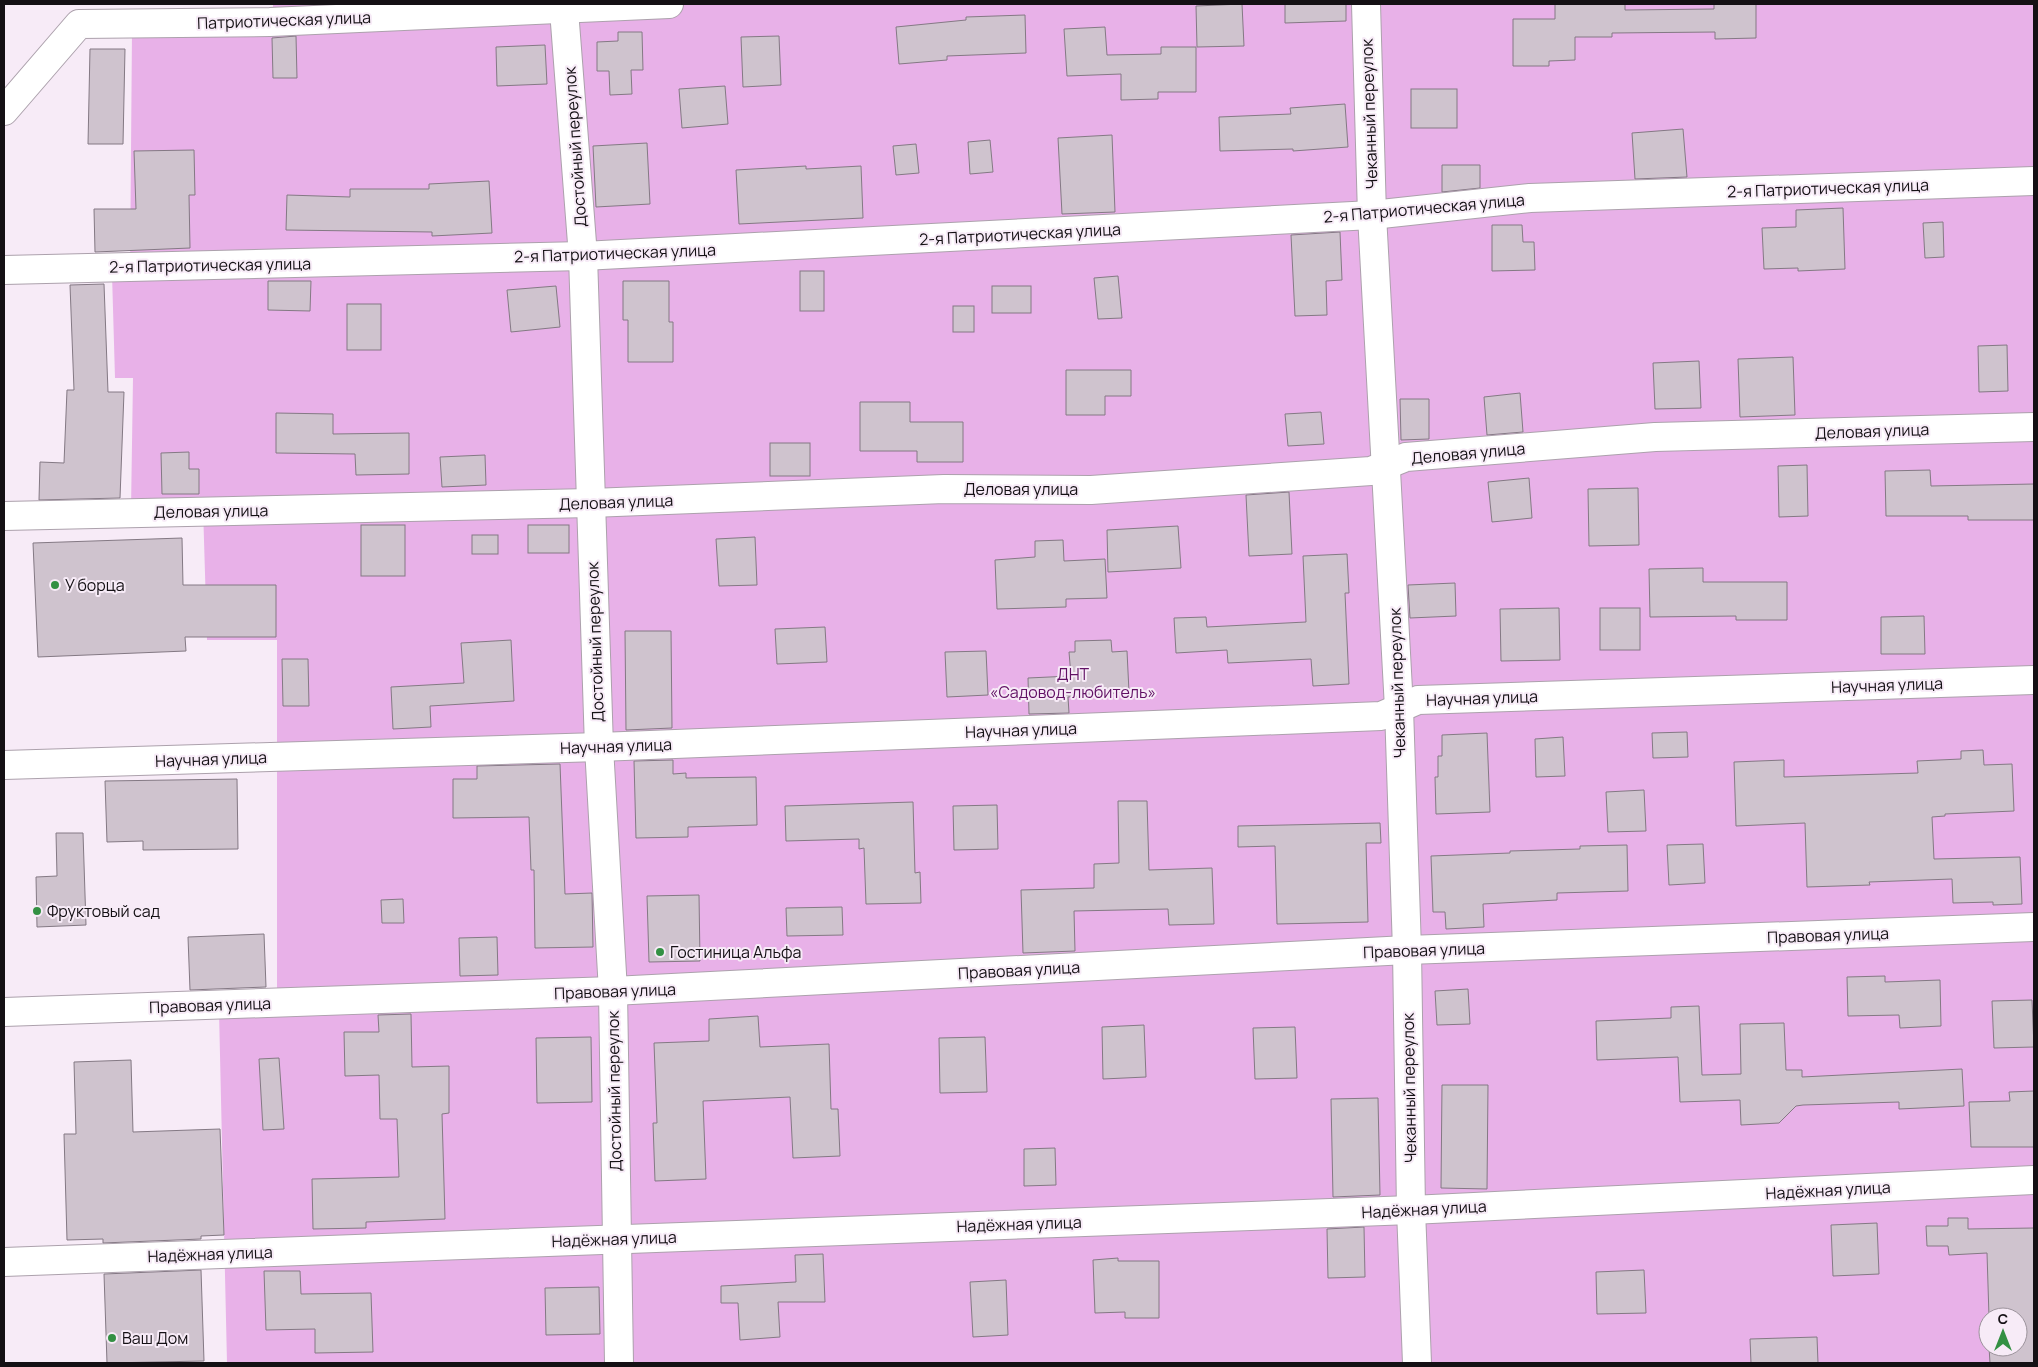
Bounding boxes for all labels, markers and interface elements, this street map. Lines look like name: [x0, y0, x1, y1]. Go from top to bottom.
street label: Патриотическая улица: [197, 6, 371, 34]
street label: Чеканный переулок: [1355, 37, 1383, 189]
street label: Достойный переулок: [558, 65, 592, 228]
street label: 2-я Патриотическая улица: [1727, 173, 1929, 203]
street label: 2-я Патриотическая улица: [1322, 188, 1526, 228]
street label: 2-я Патриотическая улица: [919, 218, 1121, 250]
street label: 2-я Патриотическая улица: [514, 238, 716, 268]
street label: 2-я Патриотическая улица: [109, 252, 311, 278]
street label: Деловая улица: [1814, 418, 1930, 444]
street label: Деловая улица: [1410, 437, 1526, 469]
street label: Деловая улица: [964, 478, 1078, 500]
street label: Деловая улица: [558, 489, 674, 515]
street label: Деловая улица: [154, 499, 268, 523]
street label: Достойный переулок: [581, 560, 609, 723]
place label: У борца: [65, 574, 125, 596]
marker: У борца: [49, 579, 61, 591]
street label: Чеканный переулок: [1383, 606, 1411, 758]
park label: ДНТ «Садовод-любитель»: [990, 663, 1156, 703]
street label: Научная улица: [1831, 672, 1943, 698]
street label: Научная улица: [1426, 685, 1538, 711]
street label: Научная улица: [965, 717, 1077, 743]
street label: Научная улица: [560, 733, 672, 759]
street label: Научная улица: [155, 746, 267, 772]
place label: Фруктовый сад: [47, 900, 161, 922]
marker: Фруктовый сад: [31, 905, 43, 917]
street label: Правовая улица: [1767, 922, 1889, 948]
street label: Правовая улица: [1363, 937, 1485, 963]
place label: Гостиница Альфа: [670, 941, 801, 963]
marker: Гостиница Альфа: [654, 946, 666, 958]
street label: Правовая улица: [957, 956, 1081, 984]
street label: Правовая улица: [554, 978, 676, 1004]
street label: Правовая улица: [149, 992, 271, 1018]
street label: Достойный переулок: [602, 1009, 626, 1172]
street label: Чеканный переулок: [1397, 1012, 1421, 1163]
street label: Надёжная улица: [1765, 1176, 1891, 1204]
street label: Надёжная улица: [1361, 1195, 1487, 1223]
street label: Надёжная улица: [956, 1211, 1082, 1237]
street label: Надёжная улица: [551, 1226, 677, 1252]
street label: Надёжная улица: [147, 1241, 273, 1267]
north arrow: [1978, 1307, 2028, 1357]
text: С: [1998, 1309, 2008, 1328]
place label: Ваш Дом: [122, 1327, 188, 1349]
marker: Ваш Дом: [106, 1332, 118, 1344]

